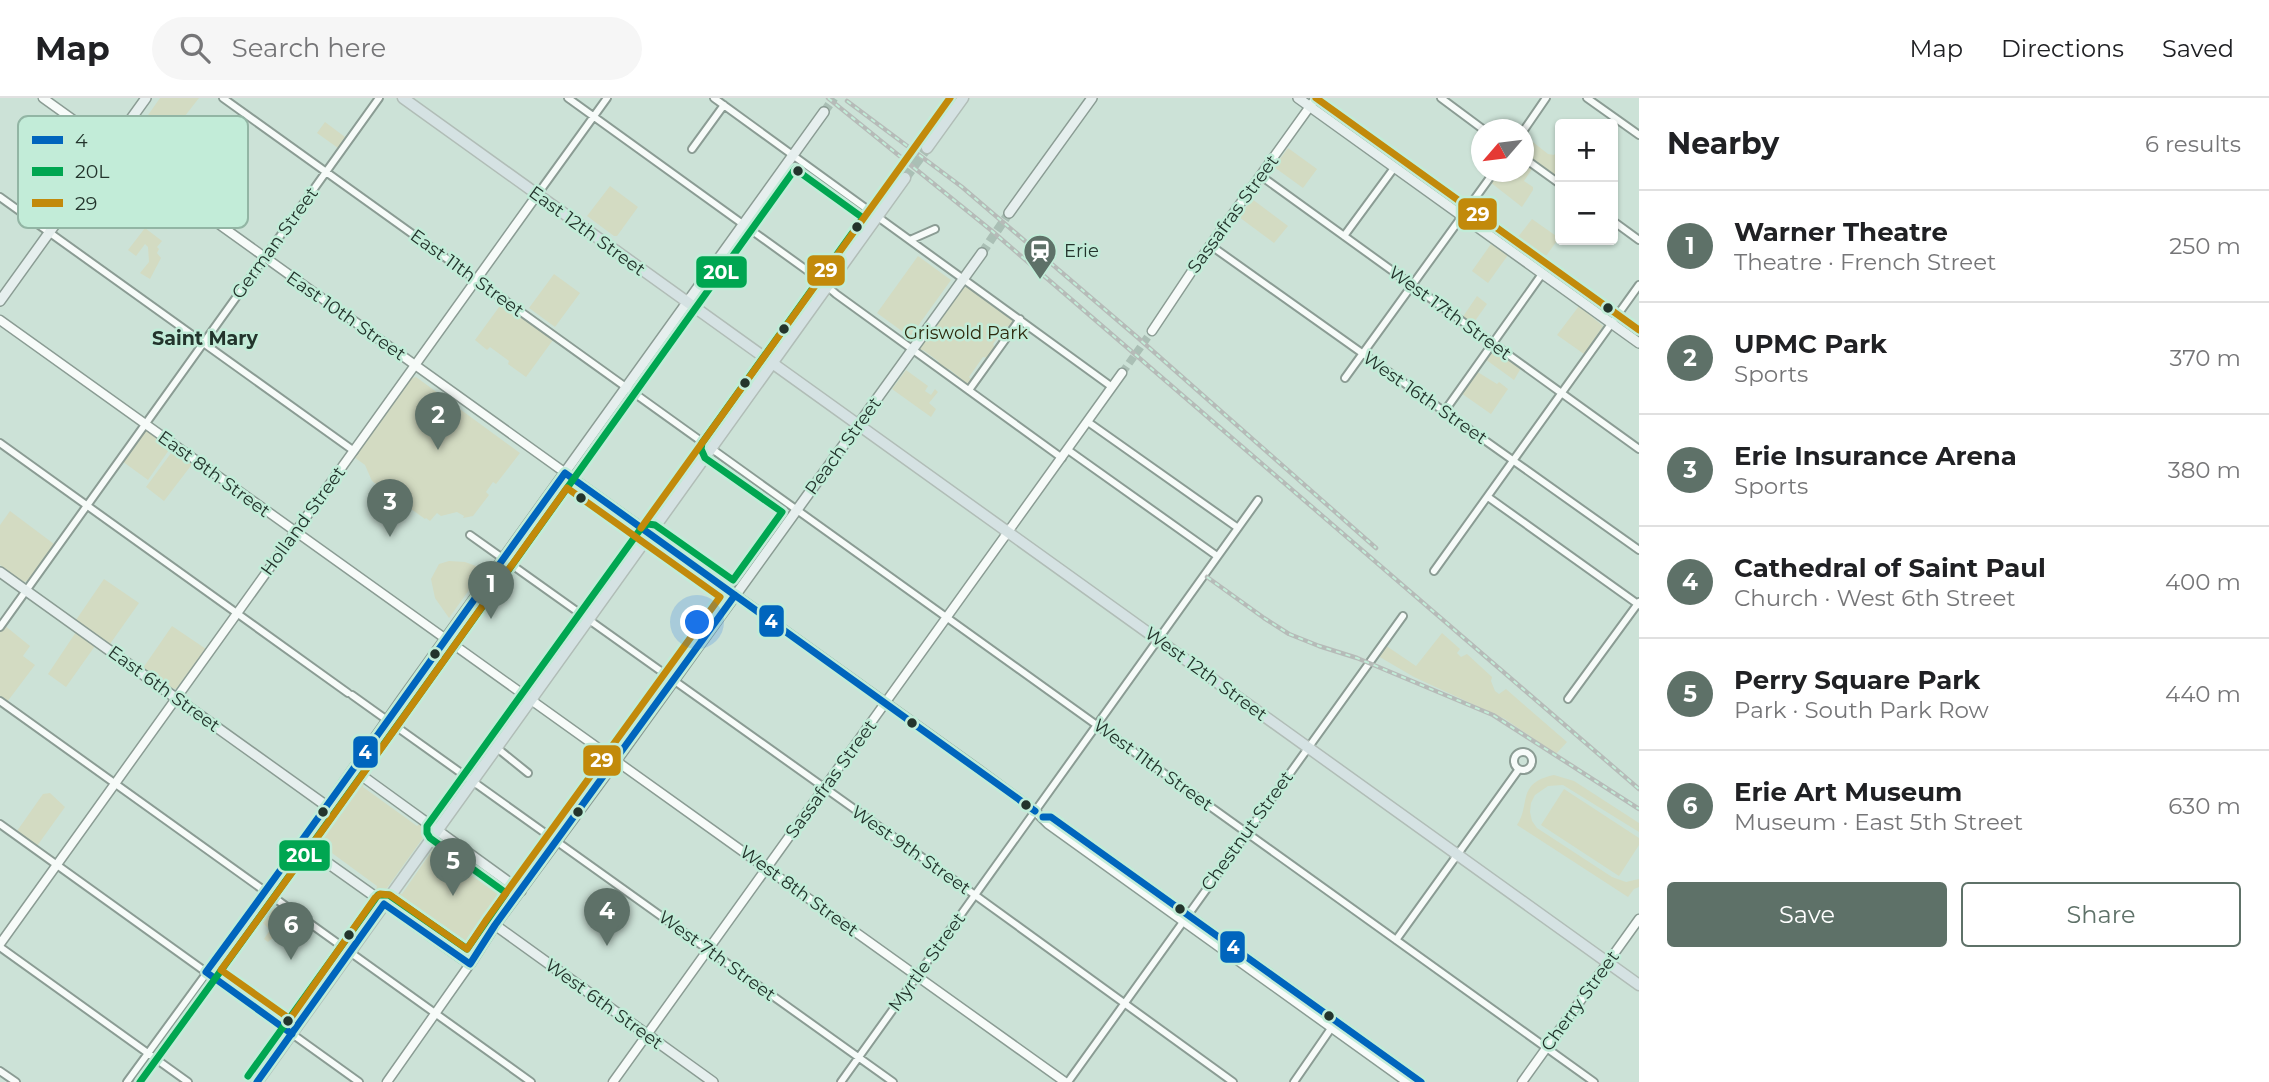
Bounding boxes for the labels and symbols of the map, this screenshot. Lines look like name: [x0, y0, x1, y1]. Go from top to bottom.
legend: [18, 116, 248, 228]
north arrow: [1471, 119, 1534, 182]
text: 4: [75, 129, 88, 152]
street label: Sassafras Street: [1183, 150, 1283, 278]
text: 20L: [75, 160, 110, 183]
unlabelled marker: [791, 164, 805, 178]
street label: East 12th Street: [524, 181, 650, 281]
street label: German Street: [227, 183, 323, 303]
text: 29: [75, 192, 97, 215]
line badge: 29: [1457, 197, 1498, 231]
text: 29: [1466, 203, 1490, 226]
unlabelled marker: [850, 220, 864, 234]
street label: East 11th Street: [406, 224, 528, 322]
station icon: Erie: [1021, 232, 1059, 281]
place label: Erie: [1064, 240, 1099, 262]
line badge: 29: [806, 254, 846, 287]
line badge: 20L: [695, 255, 748, 289]
text: 29: [814, 259, 838, 282]
text: 20L: [703, 261, 739, 284]
street label: West 17th Street: [1384, 261, 1516, 365]
street label: East 10th Street: [282, 267, 410, 365]
unlabelled marker: [1601, 301, 1615, 315]
unlabelled marker: [777, 322, 791, 336]
park label: Griswold Park: [904, 322, 1028, 344]
district label: Saint Mary: [152, 327, 259, 350]
street label: West 16th Street: [1359, 347, 1491, 449]
unlabelled marker: [738, 376, 752, 390]
pin: 2: [415, 392, 461, 450]
street label: Peach Street: [800, 393, 886, 499]
street label: East 8th Street: [154, 426, 274, 522]
street label: Holland Street: [256, 462, 350, 580]
pin: 3: [367, 479, 413, 537]
unlabelled marker: [574, 491, 588, 505]
pin: 1: [468, 561, 514, 619]
line badge: 4: [758, 604, 785, 638]
your location: [680, 605, 714, 639]
text: 4: [764, 610, 778, 633]
street label: West 12th Street: [1140, 622, 1272, 726]
street label: East 6th Street: [104, 641, 224, 737]
unlabelled marker: [428, 647, 442, 661]
street label: West 11th Street: [1089, 714, 1217, 816]
street label: Sassafras Street: [781, 715, 881, 843]
unlabelled marker: [905, 716, 919, 730]
line badge: 4: [352, 735, 379, 769]
text: 4: [358, 741, 372, 764]
line badge: 29: [582, 744, 622, 777]
text: 29: [590, 749, 614, 772]
street label: Chestnut Street: [1196, 767, 1298, 895]
unlabelled marker: [1019, 798, 1033, 812]
street label: West 9th Street: [847, 801, 975, 899]
unlabelled marker: [316, 805, 330, 819]
unlabelled marker: [571, 805, 585, 819]
pin: 5: [430, 838, 476, 896]
line badge: 20L: [278, 839, 331, 872]
street label: West 8th Street: [736, 841, 862, 941]
text: 20L: [286, 844, 322, 867]
pin: 4: [584, 888, 630, 946]
pin: 6: [268, 902, 314, 960]
unlabelled marker: [1173, 902, 1187, 916]
street label: West 7th Street: [654, 906, 780, 1006]
street label: Myrtle Street: [884, 908, 970, 1016]
unlabelled marker: [342, 928, 356, 942]
line badge: 4: [1219, 930, 1246, 964]
text: 4: [1226, 936, 1240, 959]
street label: Cherry Street: [1536, 946, 1624, 1056]
street label: West 6th Street: [541, 954, 667, 1054]
unlabelled marker: [1322, 1009, 1336, 1023]
unlabelled marker: [281, 1014, 295, 1028]

